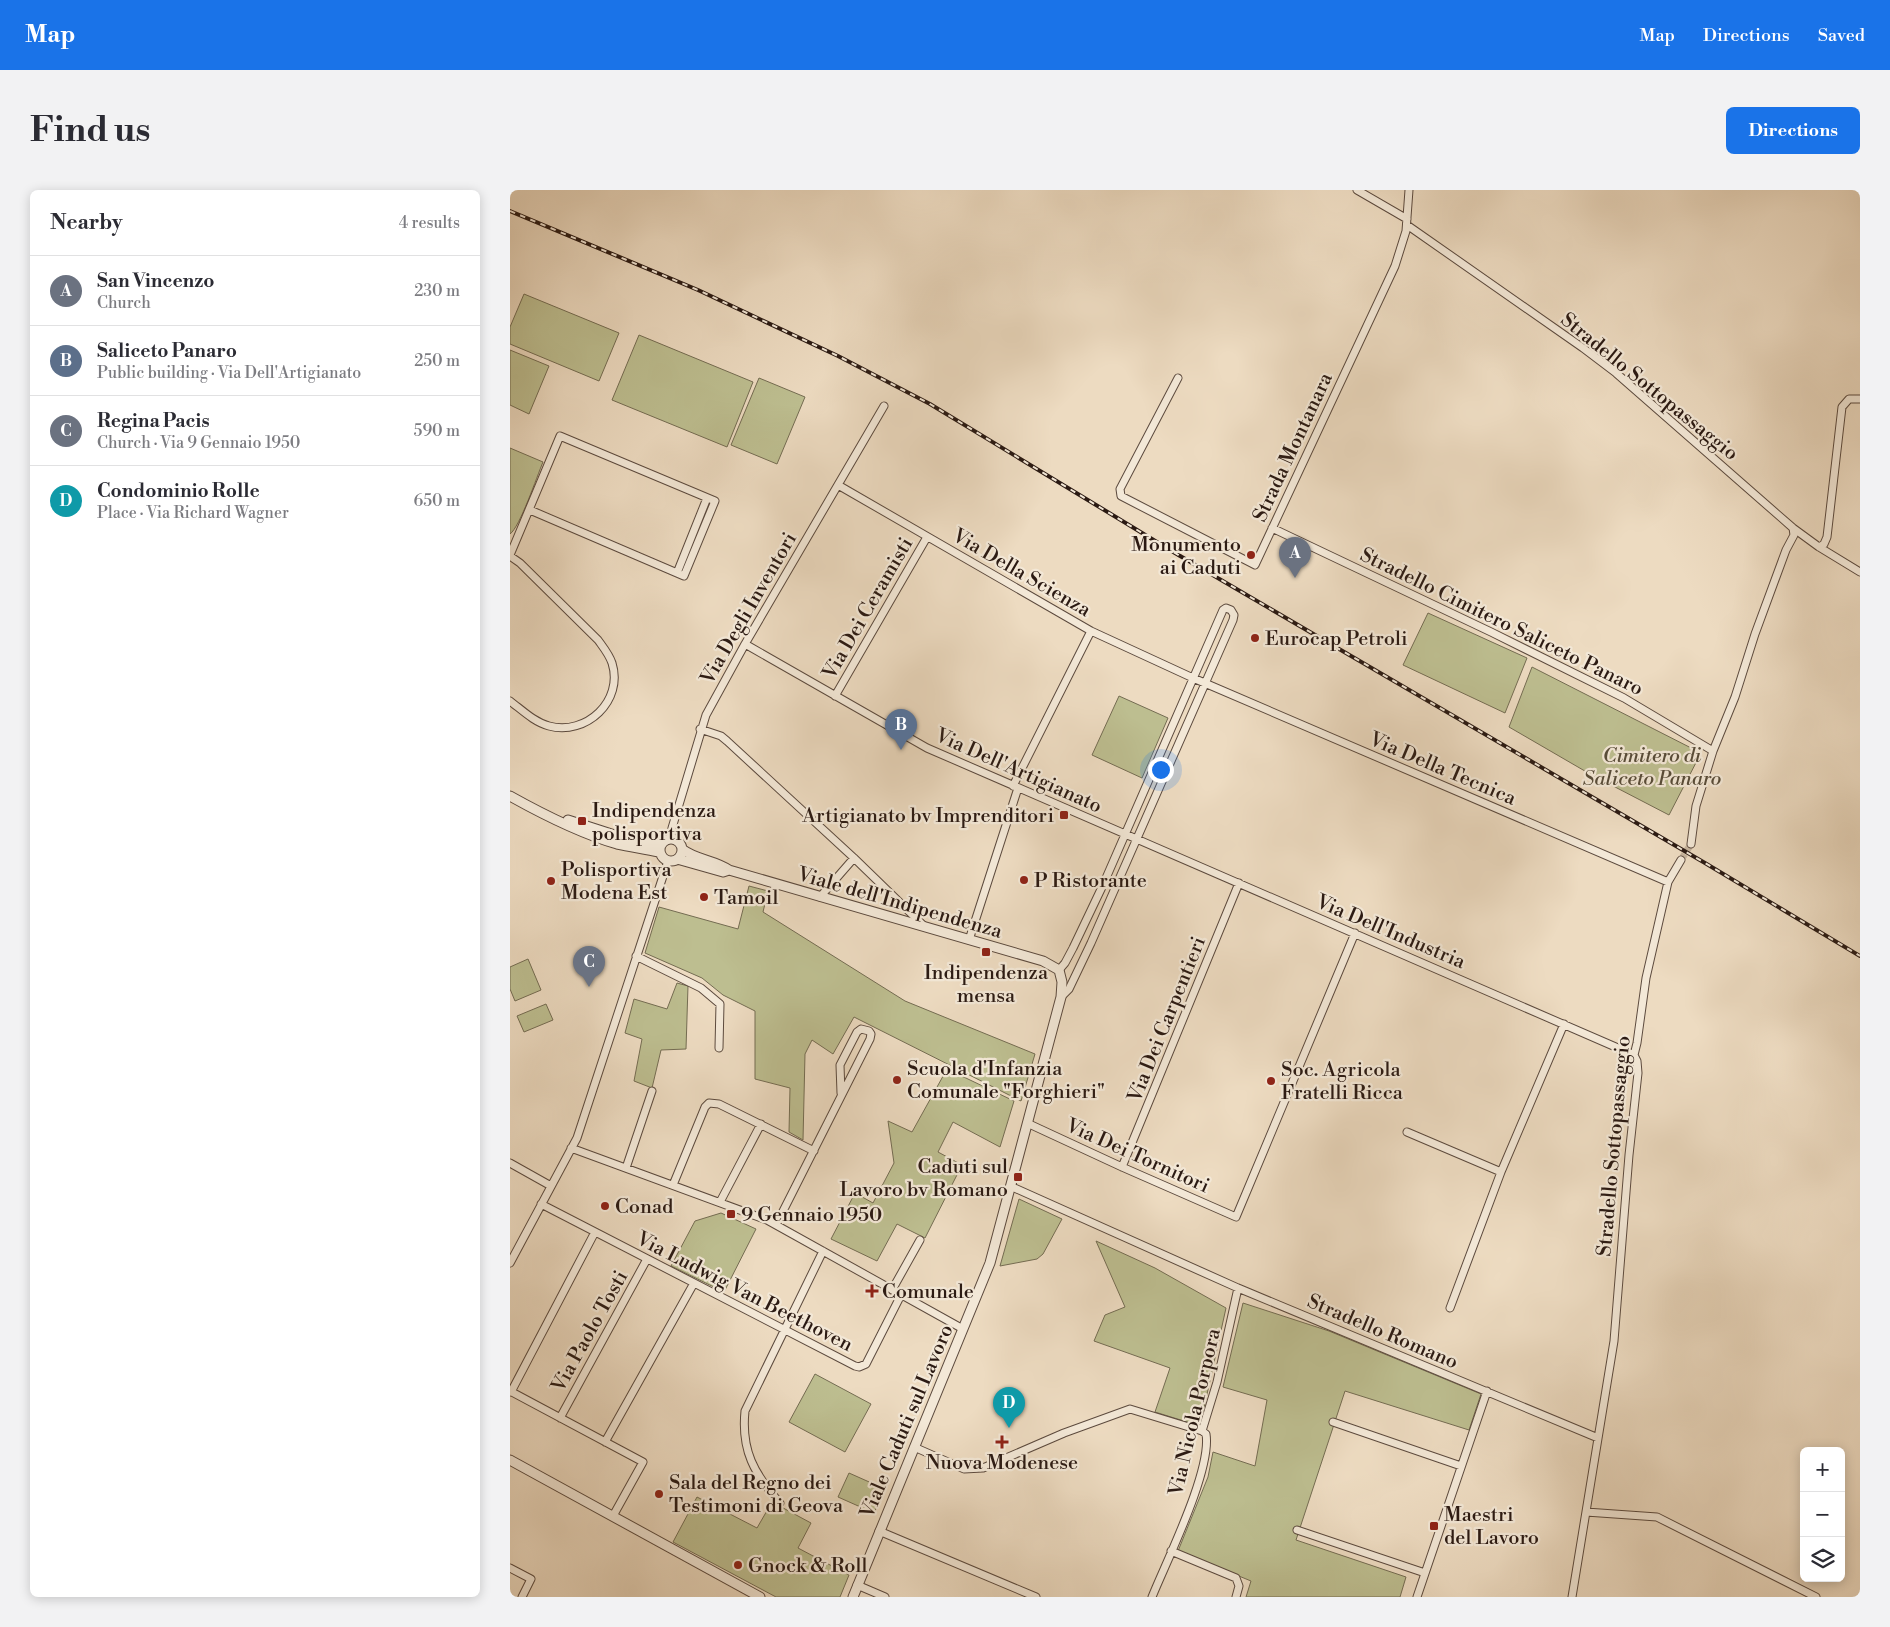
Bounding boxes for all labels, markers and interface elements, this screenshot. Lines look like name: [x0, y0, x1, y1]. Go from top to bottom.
text: Map: [25, 20, 75, 50]
text: Map: [1639, 24, 1675, 47]
text: Directions: [1703, 24, 1790, 47]
text: Saved: [1818, 24, 1865, 47]
button: Directions: [1726, 107, 1860, 154]
text: Find us: [30, 109, 150, 152]
text: Nearby: [50, 210, 123, 236]
text: 4 results: [399, 213, 460, 233]
text: San Vincenzo: [97, 269, 215, 293]
text: A: [60, 281, 72, 301]
text: 230 m: [414, 281, 460, 301]
text: Church: [97, 293, 151, 313]
street label: Stradello Sottopassaggio: [1555, 308, 1743, 467]
text: Saliceto Panaro: [97, 339, 237, 363]
text: B: [60, 351, 72, 371]
text: 250 m: [414, 351, 460, 371]
text: Public building · Via Dell'Artigianato: [97, 363, 361, 383]
street label: Strada Montanara: [1248, 368, 1339, 526]
text: Regina Pacis: [97, 409, 210, 433]
text: C: [60, 421, 72, 441]
text: 590 m: [414, 421, 460, 441]
text: Church · Via 9 Gennaio 1950: [97, 433, 300, 453]
text: Condominio Rolle: [97, 479, 260, 503]
text: D: [60, 491, 72, 511]
text: 650 m: [414, 491, 460, 511]
text: Place · Via Richard Wagner: [97, 503, 289, 523]
street label: Via Della Scienza: [947, 523, 1096, 623]
street label: Via Degli Inventori: [695, 528, 803, 690]
street label: Via Dei Ceramisti: [817, 533, 919, 685]
place label: Monumento ai Caduti: [1131, 533, 1241, 581]
pin: A: [1279, 537, 1311, 578]
street label: Stradello Cimitero Saliceto Panaro: [1356, 543, 1647, 702]
marker: Monumento ai Caduti: [1245, 549, 1257, 561]
place label: Eurocap Petroli: [1265, 627, 1408, 652]
marker: Eurocap Petroli: [1249, 632, 1261, 644]
pin: B: [885, 709, 917, 750]
street label: Via Dell'Artigianato: [930, 723, 1106, 819]
street label: Via Della Tecnica: [1364, 727, 1520, 812]
park label: Cimitero di Saliceto Panaro: [1583, 744, 1721, 792]
your location: [1148, 757, 1174, 783]
place label: Indipendenza polisportiva: [592, 799, 717, 847]
place label: Artigianato bv Imprenditori: [801, 804, 1054, 829]
marker: Artigianato bv Imprenditori: [1058, 809, 1070, 821]
marker: Indipendenza polisportiva: [576, 815, 588, 827]
place label: Polisportiva Modena Est: [561, 858, 672, 906]
street label: Viale dell'Indipendenza: [793, 862, 1006, 945]
place label: P Ristorante: [1034, 869, 1147, 894]
marker: P Ristorante: [1018, 874, 1030, 886]
marker: Polisportiva Modena Est: [545, 875, 557, 887]
place label: Tamoil: [714, 886, 778, 911]
street label: Via Dell'Industria: [1311, 889, 1470, 975]
marker: Tamoil: [698, 891, 710, 903]
street label: Via Dei Carpentieri: [1122, 933, 1212, 1107]
pin: C: [573, 946, 605, 987]
marker: Indipendenza mensa: [980, 946, 992, 958]
place label: Indipendenza mensa: [924, 961, 1049, 1009]
street label: Stradello Sottopassaggio: [1592, 1035, 1637, 1258]
place label: Scuola d'Infanzia Comunale "Forghieri": [907, 1057, 1105, 1105]
place label: Soc. Agricola Fratelli Ricca: [1281, 1058, 1404, 1106]
marker: Scuola d'Infanzia Comunale "Forghieri": [891, 1074, 903, 1086]
marker: Soc. Agricola Fratelli Ricca: [1265, 1075, 1277, 1087]
street label: Via Dei Tornitori: [1061, 1113, 1214, 1199]
place label: Caduti sul Lavoro bv Romano: [839, 1155, 1008, 1203]
marker: Caduti sul Lavoro bv Romano: [1012, 1171, 1024, 1183]
place label: Conad: [615, 1195, 674, 1220]
marker: Conad: [599, 1200, 611, 1212]
place label: 9 Gennaio 1950: [741, 1203, 882, 1228]
marker: 9 Gennaio 1950: [725, 1208, 737, 1220]
street label: Via Ludwig Van Beethoven: [631, 1226, 857, 1358]
street label: Via Paolo Tosti: [546, 1266, 634, 1398]
place label: Comunale: [882, 1280, 974, 1305]
marker: Comunale: [866, 1285, 878, 1297]
street label: Stradello Romano: [1303, 1289, 1462, 1375]
street label: Viale Caduti sul Lavoro: [855, 1321, 960, 1523]
street label: Via Nicola Porpora: [1164, 1325, 1227, 1500]
pin: D: [993, 1387, 1025, 1428]
marker: Nuova Modenese: [996, 1436, 1008, 1448]
map controls: [1800, 1447, 1845, 1582]
button: +: [1800, 1447, 1845, 1492]
place label: Nuova Modenese: [926, 1451, 1078, 1476]
place label: Sala del Regno dei Testimoni di Geova: [669, 1471, 844, 1519]
marker: Sala del Regno dei Testimoni di Geova: [653, 1488, 665, 1500]
button: −: [1800, 1492, 1845, 1537]
place label: Maestri del Lavoro: [1444, 1503, 1539, 1551]
marker: Maestri del Lavoro: [1428, 1520, 1440, 1532]
button: layers: [1800, 1537, 1845, 1582]
place label: Gnock & Roll: [748, 1554, 867, 1579]
marker: Gnock & Roll: [732, 1559, 744, 1571]

